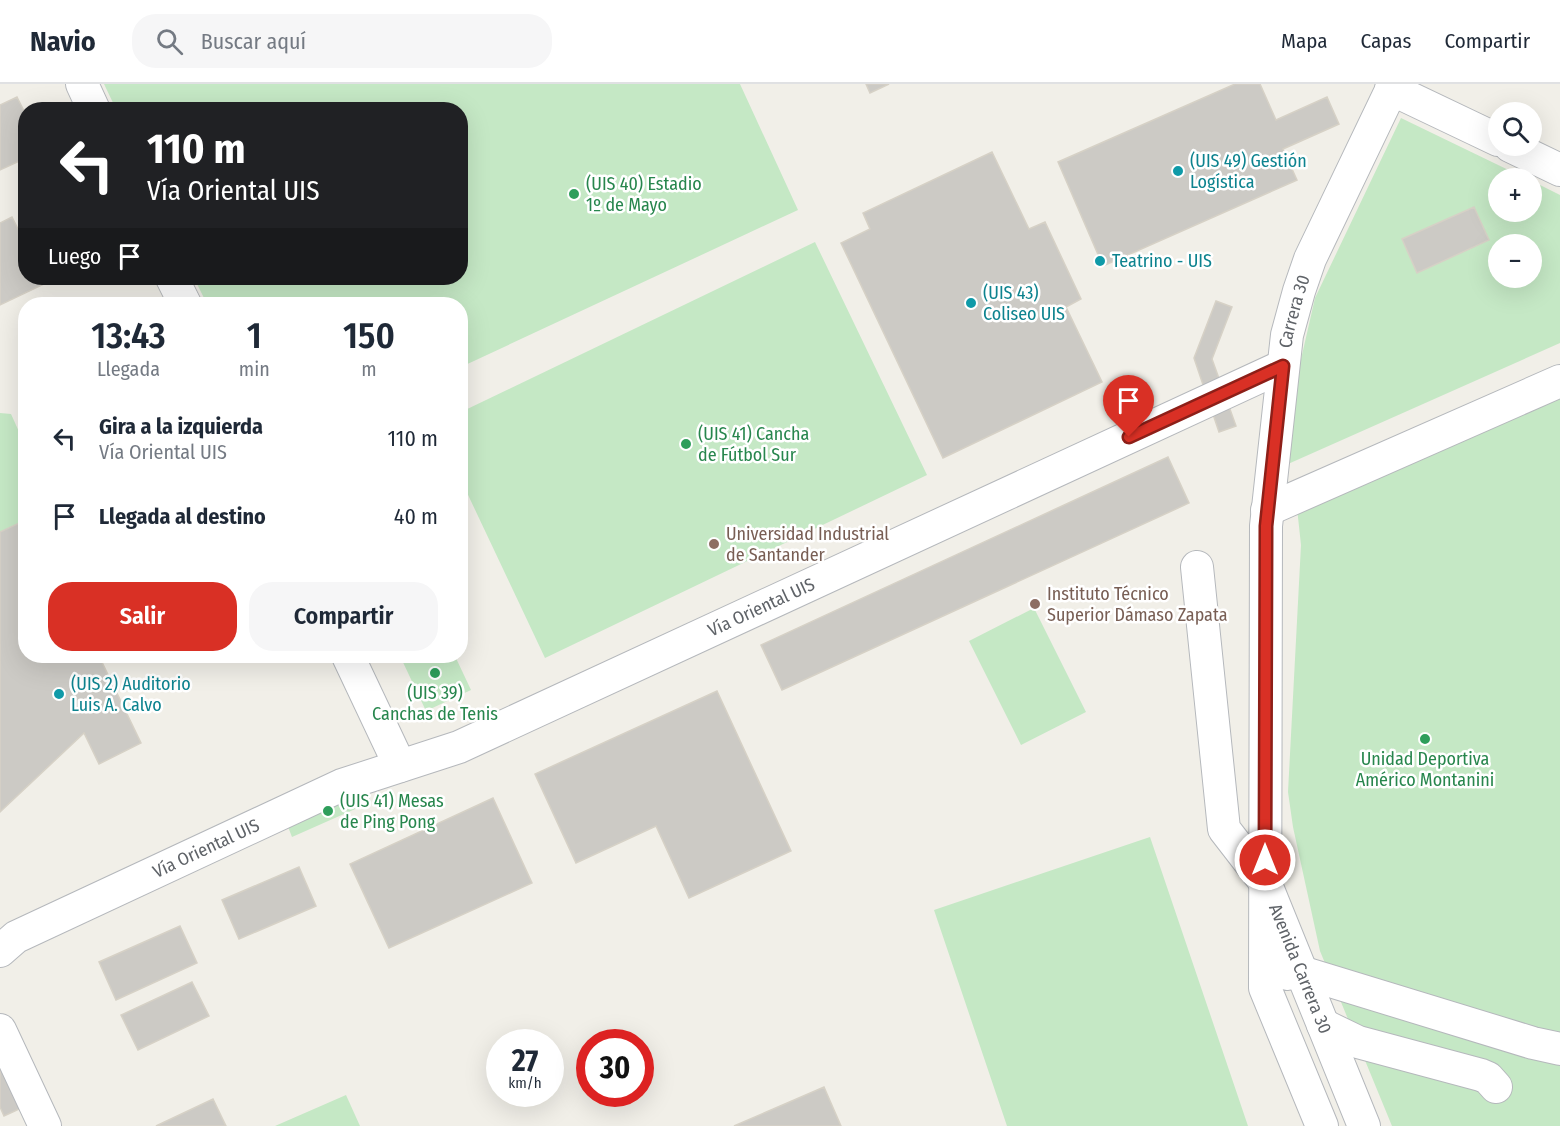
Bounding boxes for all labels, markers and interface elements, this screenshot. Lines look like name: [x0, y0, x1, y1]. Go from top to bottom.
search box: [132, 14, 552, 68]
text: Navio: [30, 25, 96, 58]
icon: search: [153, 25, 186, 58]
text: Buscar aquí: [201, 28, 306, 55]
text: Mapa: [1281, 28, 1328, 54]
text: Capas: [1361, 28, 1411, 54]
text: Compartir: [1444, 28, 1530, 54]
map controls: [1488, 102, 1542, 288]
button: search: [1488, 102, 1542, 156]
text: 110 m: [147, 124, 246, 174]
icon: left: [48, 126, 126, 204]
place label: (UIS 49) Gestión Logística: [1190, 150, 1307, 193]
marker: (UIS 49) Gestión Logística: [1171, 164, 1185, 178]
button: +: [1488, 168, 1542, 222]
place label: (UIS 40) Estadio 1º de Mayo: [586, 173, 702, 216]
text: Vía Oriental UIS: [147, 175, 320, 207]
marker: (UIS 40) Estadio 1º de Mayo: [567, 187, 581, 201]
button: −: [1488, 234, 1542, 288]
icon: arrive: [113, 240, 146, 273]
text: Luego: [48, 243, 101, 270]
place label: Teatrino - UIS: [1112, 250, 1212, 272]
marker: Teatrino - UIS: [1093, 254, 1107, 268]
street label: Carrera 30: [1275, 272, 1315, 349]
place label: (UIS 43) Coliseo UIS: [983, 282, 1065, 325]
marker: (UIS 43) Coliseo UIS: [964, 296, 978, 310]
text: 13:43: [91, 314, 166, 358]
text: 1: [247, 314, 262, 358]
text: 150: [343, 314, 395, 358]
text: Llegada: [97, 357, 160, 381]
text: min: [239, 357, 270, 381]
text: m: [361, 357, 377, 381]
pin: [1103, 375, 1154, 437]
icon: arrive: [1112, 384, 1145, 417]
text: Gira a la izquierda: [99, 413, 263, 440]
icon: left: [48, 422, 81, 455]
place label: (UIS 41) Cancha de Fútbol Sur: [698, 423, 810, 466]
text: 110 m: [388, 425, 438, 452]
marker: (UIS 41) Cancha de Fútbol Sur: [679, 437, 693, 451]
text: Vía Oriental UIS: [99, 440, 227, 464]
icon: arrive: [48, 500, 81, 533]
text: Llegada al destino: [99, 503, 266, 530]
text: 40 m: [394, 503, 438, 530]
place label: Universidad Industrial de Santander: [726, 523, 889, 566]
marker: Universidad Industrial de Santander: [707, 537, 721, 551]
street label: Vía Oriental UIS: [704, 573, 818, 641]
button: Salir: [48, 582, 237, 651]
button: Compartir: [249, 582, 438, 651]
place label: Instituto Técnico Superior Dámaso Zapata: [1047, 583, 1228, 626]
marker: Instituto Técnico Superior Dámaso Zapata: [1028, 597, 1042, 611]
marker: (UIS 39) Canchas de Tenis: [428, 666, 442, 680]
place label: (UIS 2) Auditorio Luis A. Calvo: [71, 673, 191, 716]
place label: (UIS 39) Canchas de Tenis: [372, 682, 498, 725]
marker: (UIS 2) Auditorio Luis A. Calvo: [52, 687, 66, 701]
marker: Unidad Deportiva Américo Montanini: [1418, 732, 1432, 746]
place label: Unidad Deportiva Américo Montanini: [1356, 748, 1494, 791]
place label: (UIS 41) Mesas de Ping Pong: [340, 790, 444, 833]
marker: (UIS 41) Mesas de Ping Pong: [321, 804, 335, 818]
street label: Vía Oriental UIS: [149, 814, 263, 883]
position arrow: [1233, 828, 1297, 892]
street label: Avenida Carrera 30: [1264, 901, 1336, 1037]
speed limit sign: 30: [576, 1029, 654, 1107]
text: 27: [512, 1043, 538, 1079]
text: km/h: [508, 1074, 542, 1092]

